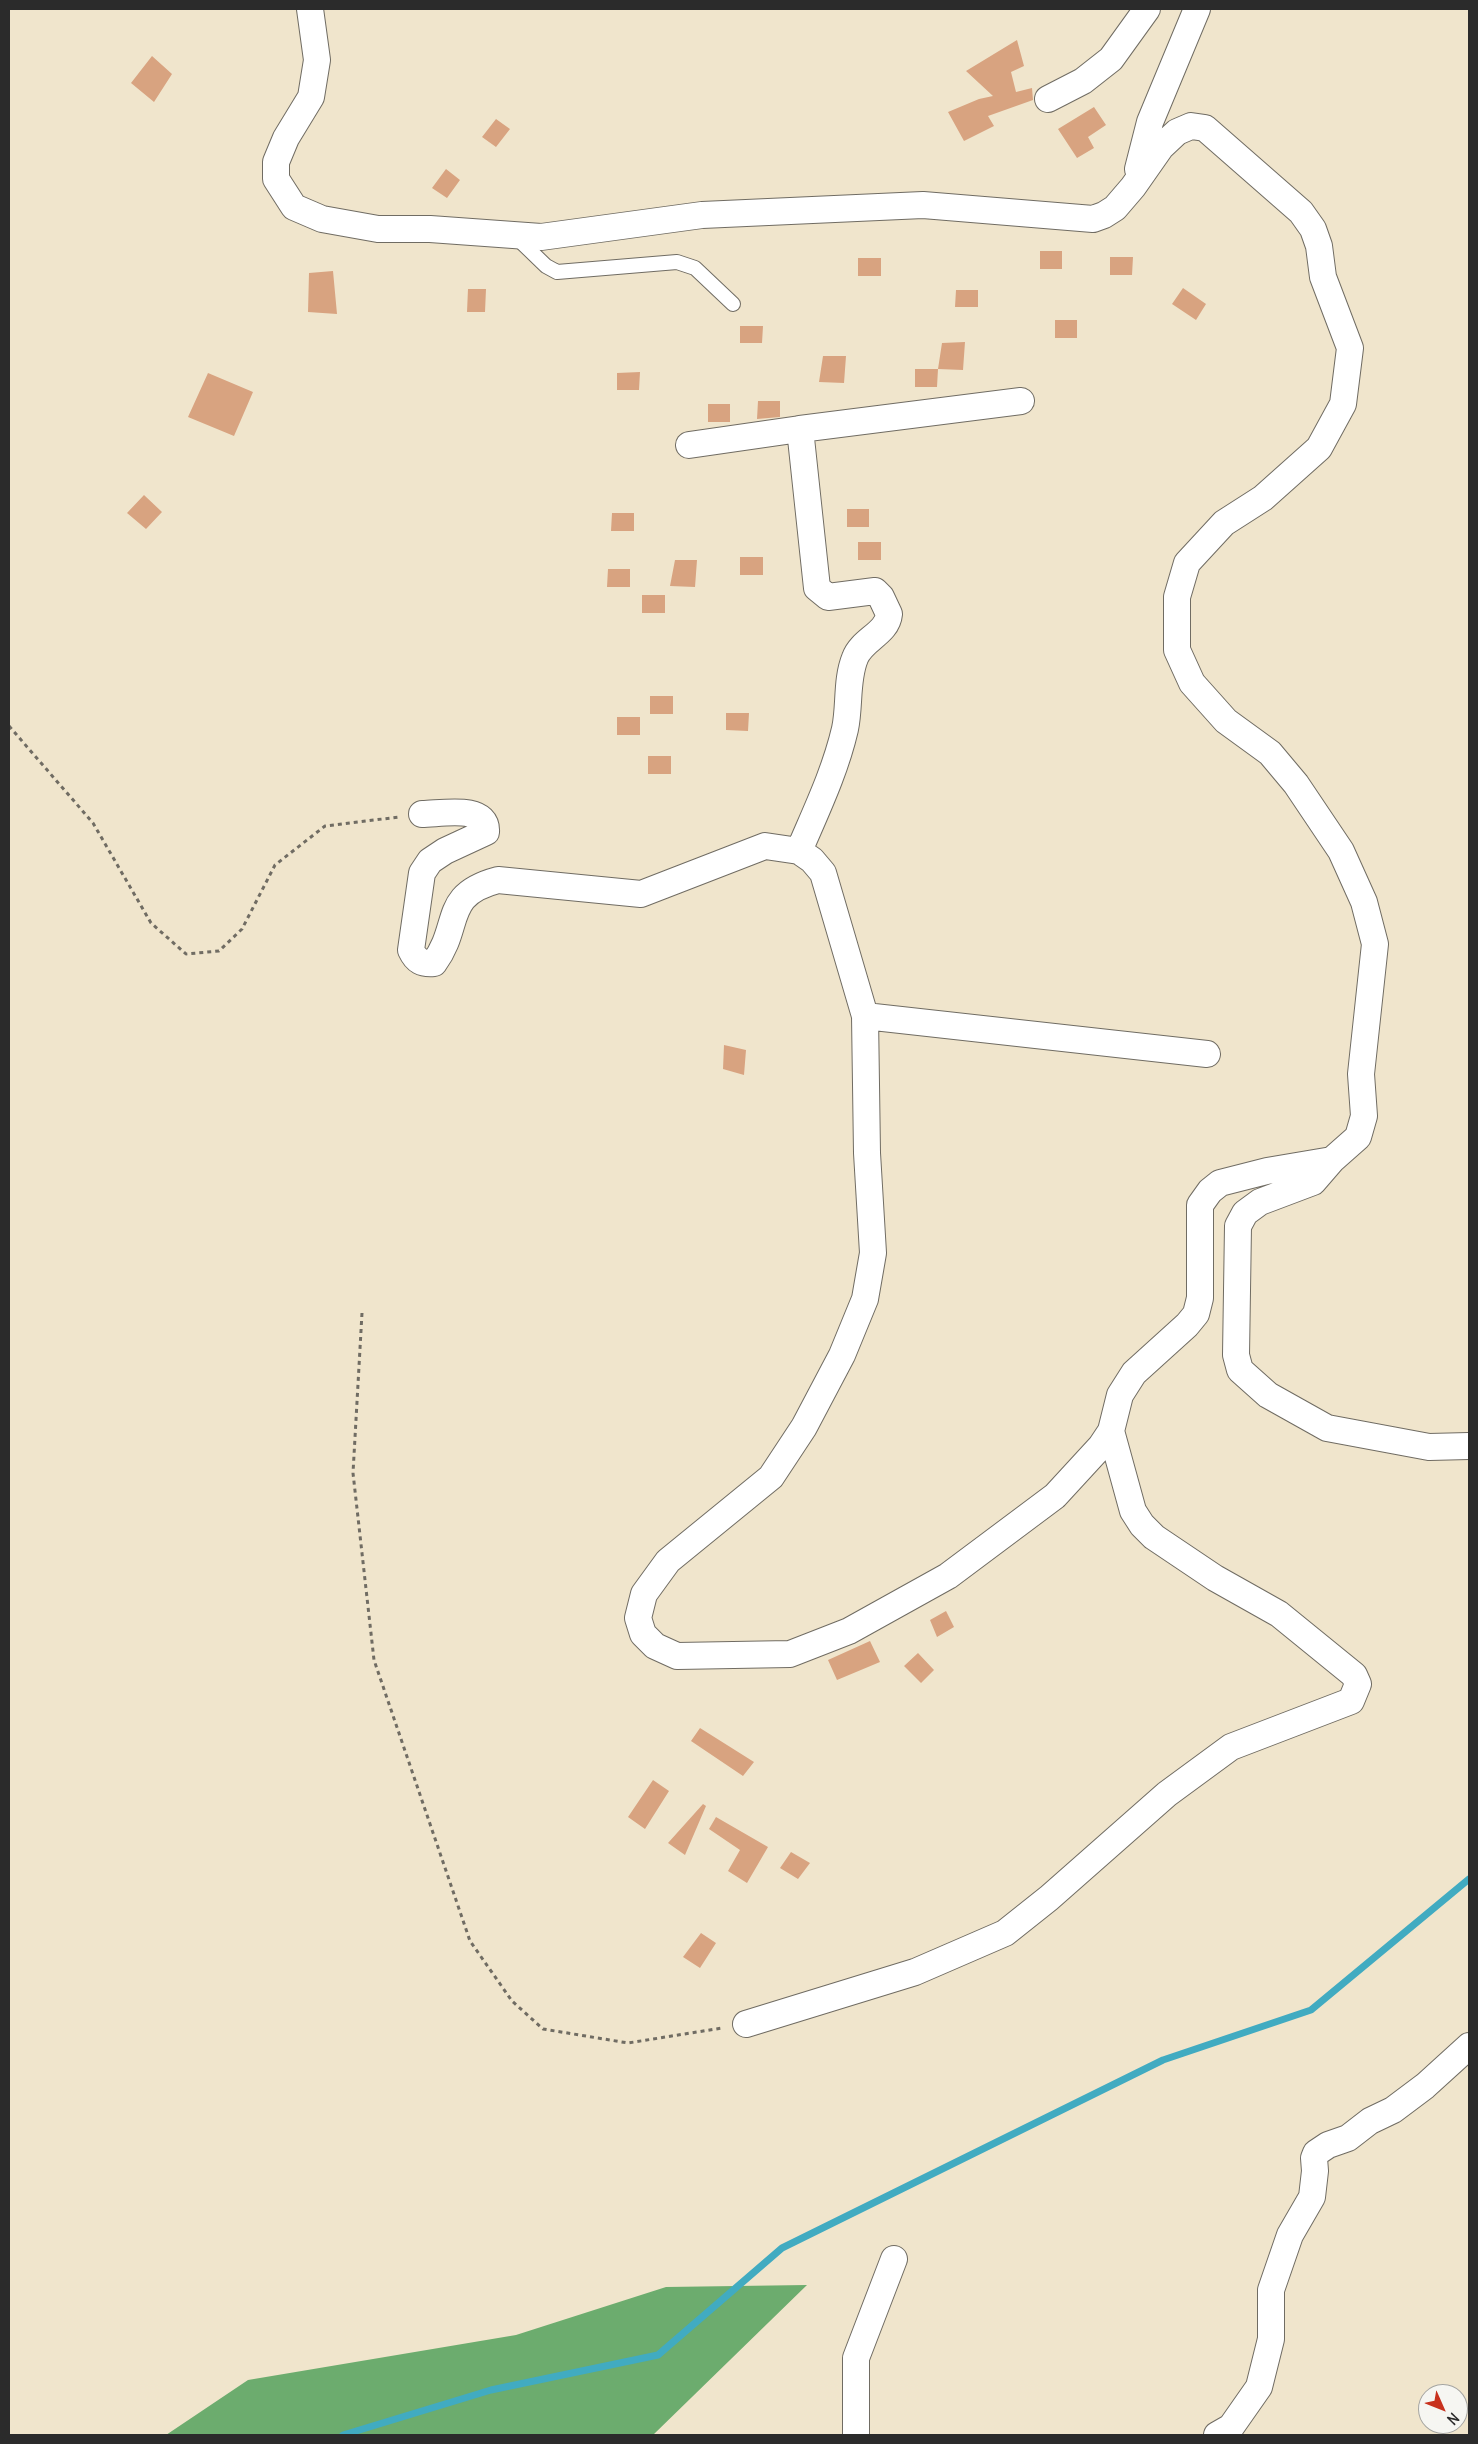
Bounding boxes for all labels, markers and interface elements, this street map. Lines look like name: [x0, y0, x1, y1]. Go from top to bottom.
north arrow: [1418, 2384, 1468, 2434]
text: N: [1443, 2409, 1463, 2428]

